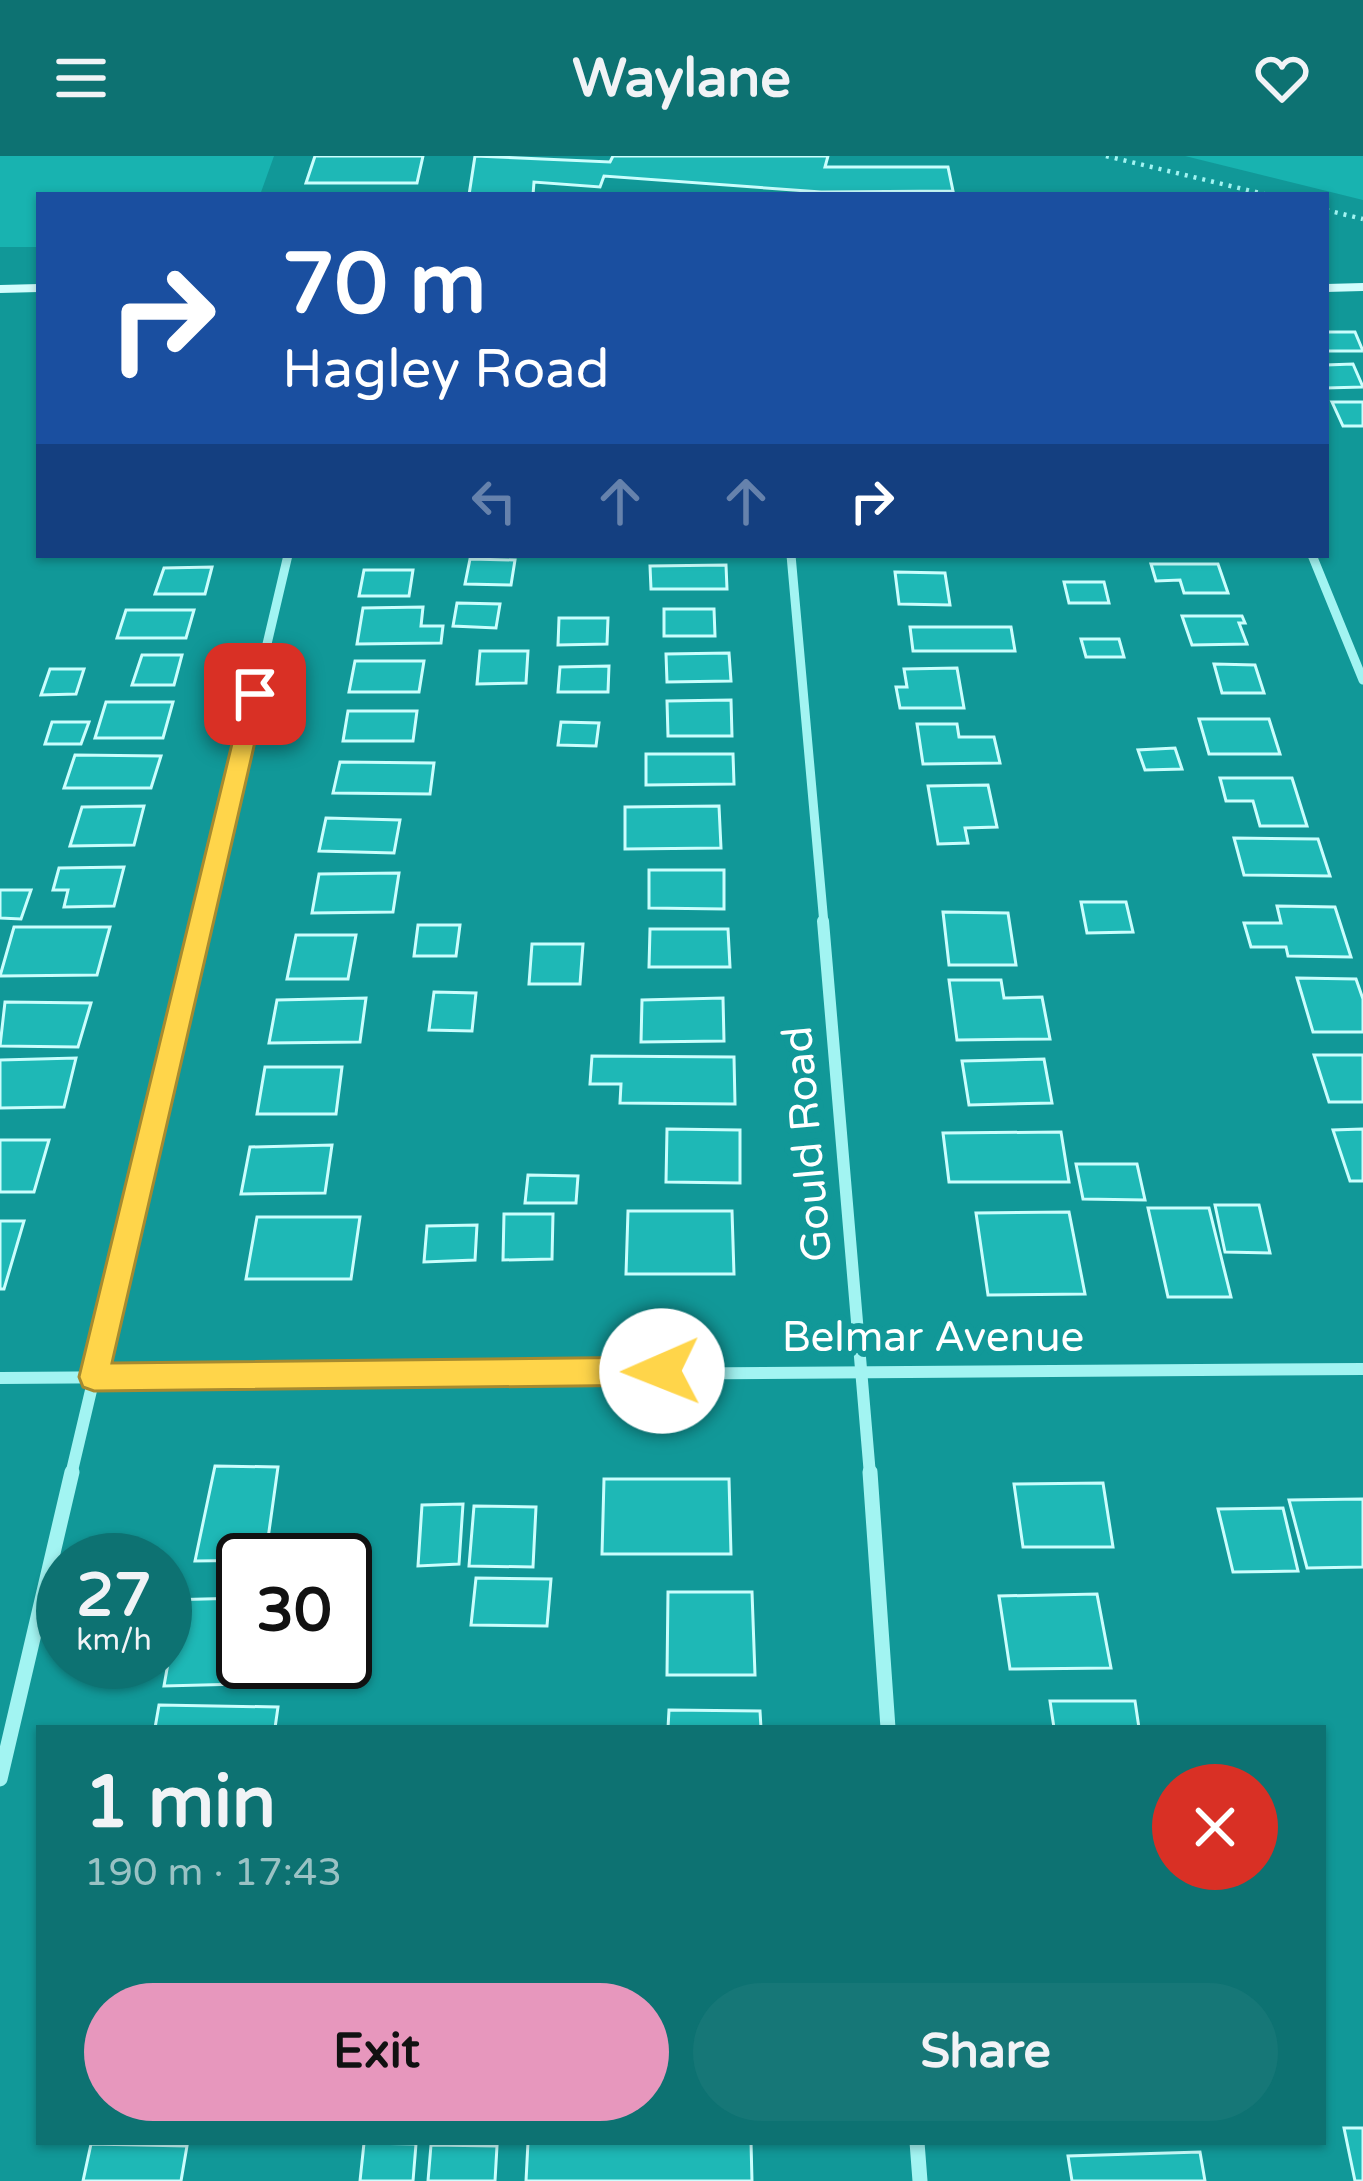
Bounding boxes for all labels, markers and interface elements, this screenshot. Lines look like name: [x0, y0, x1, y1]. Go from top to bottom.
icon: menu: [48, 45, 114, 111]
icon: heart: [1249, 45, 1315, 111]
text: Waylane: [572, 46, 791, 111]
text: 70 m: [282, 235, 486, 336]
icon: right: [84, 240, 240, 396]
text: Hagley Road: [282, 337, 610, 402]
icon: left: [461, 468, 527, 534]
icon: ahead: [587, 468, 653, 534]
icon: ahead: [713, 468, 779, 534]
icon: right: [839, 468, 905, 534]
pin: [204, 643, 306, 745]
icon: arrive: [222, 661, 288, 727]
street label: Gould Road: [772, 1024, 843, 1264]
position arrow: [599, 1308, 725, 1434]
street label: Belmar Avenue: [782, 1312, 1084, 1363]
speed limit sign: 30: [216, 1533, 372, 1689]
text: 27: [76, 1560, 152, 1632]
text: km/h: [76, 1622, 152, 1659]
text: 1 min: [84, 1760, 276, 1847]
button: close: [1152, 1764, 1278, 1890]
text: 190 m · 17:43: [84, 1849, 342, 1896]
button: Exit: [84, 1983, 669, 2121]
button: Share: [693, 1983, 1278, 2121]

